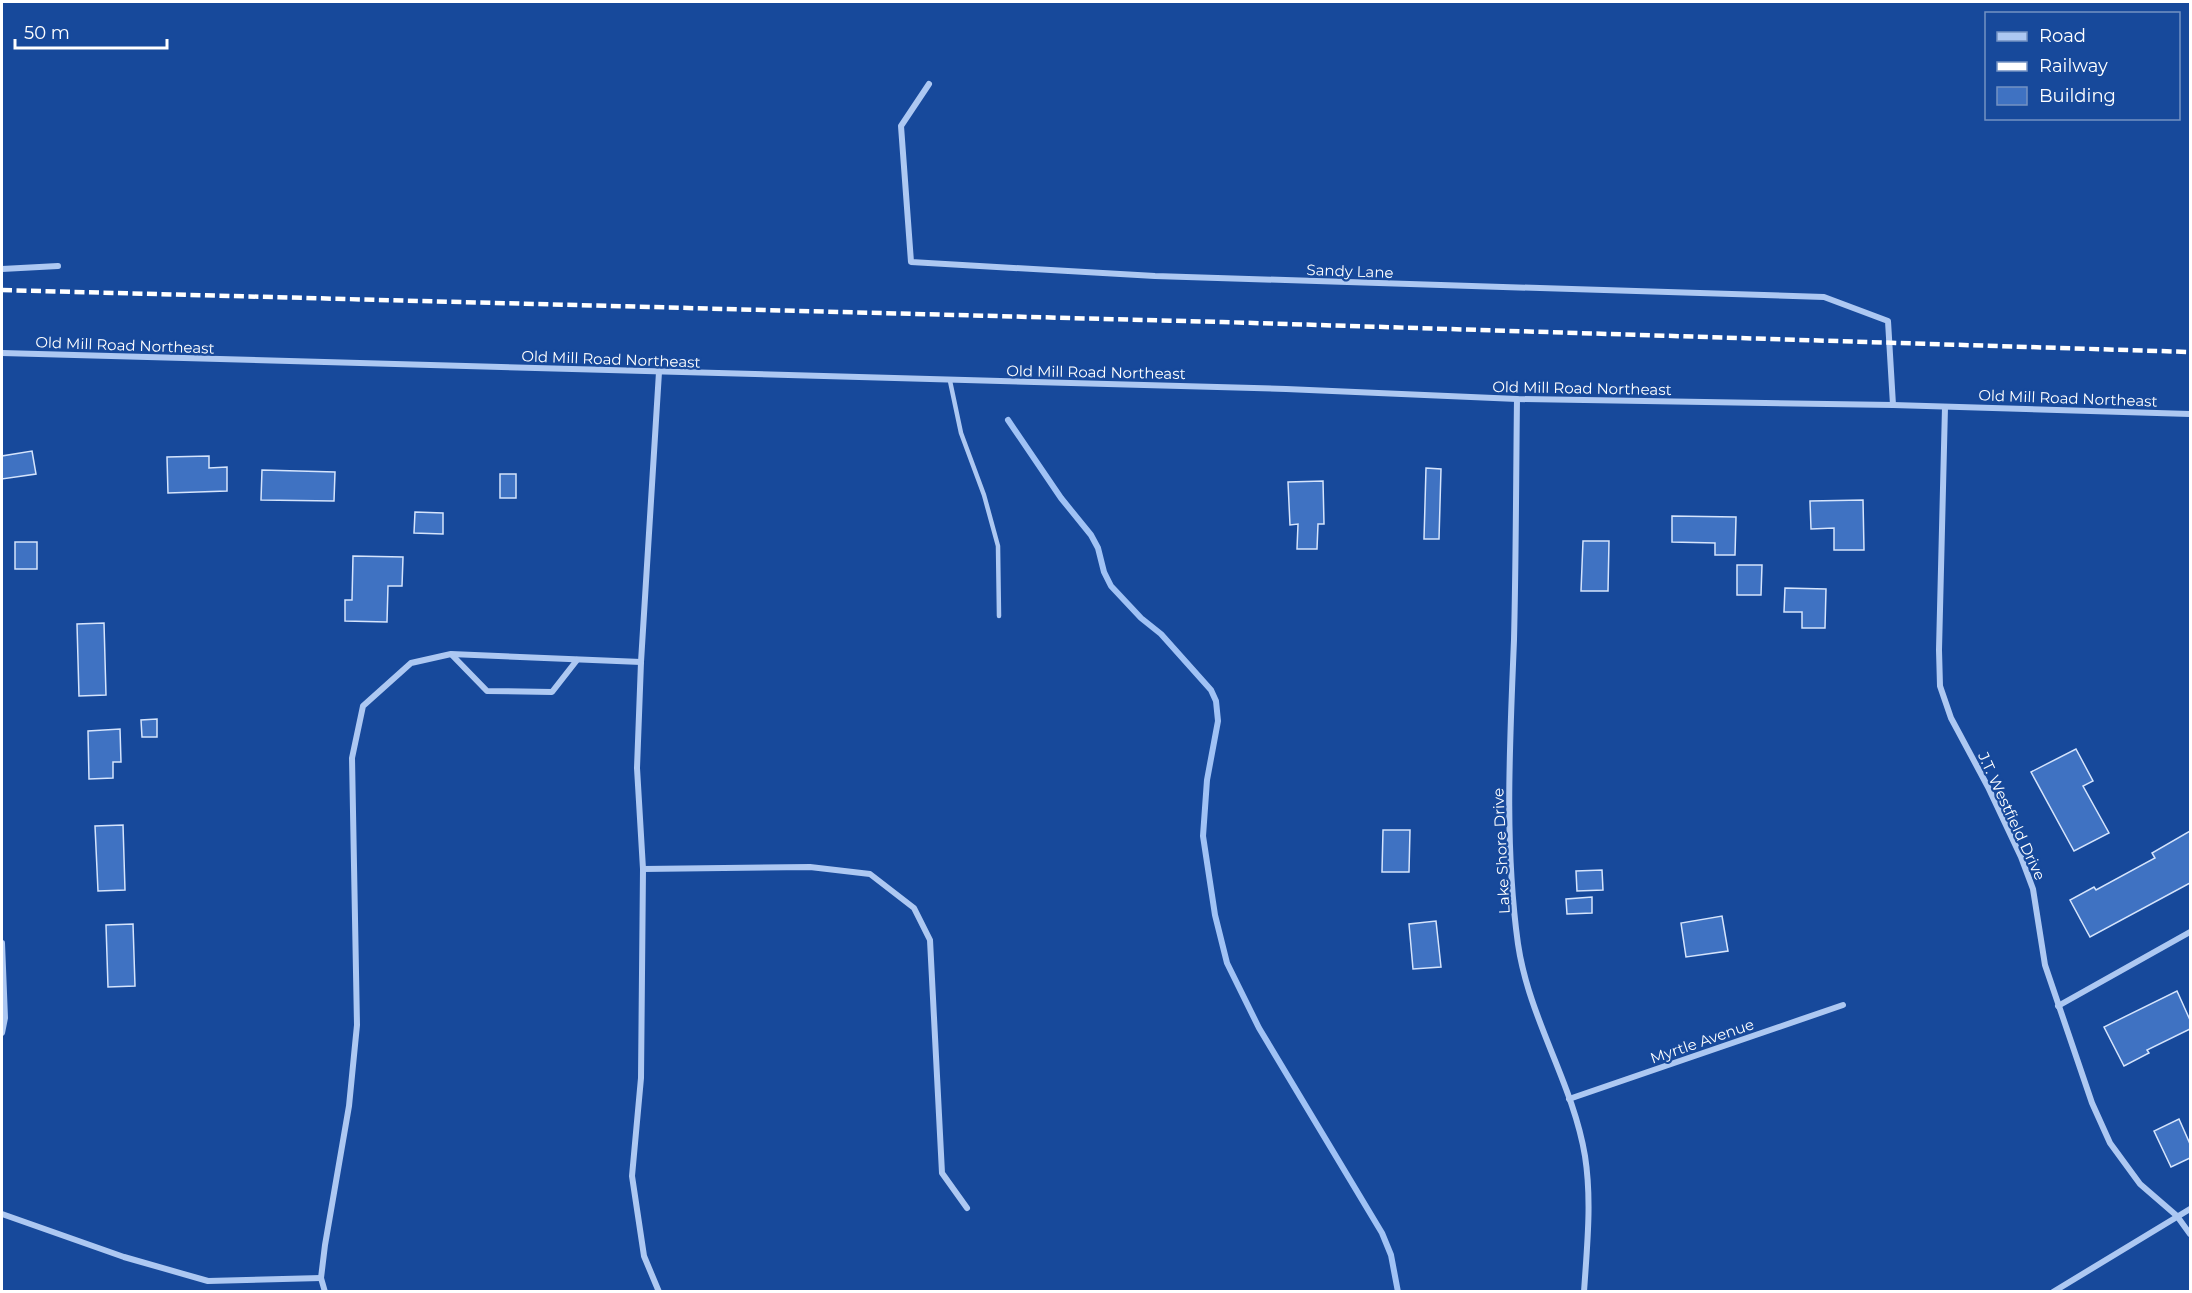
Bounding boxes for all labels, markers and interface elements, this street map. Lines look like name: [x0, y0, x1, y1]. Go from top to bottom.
scale bar: [15, 12, 166, 50]
legend: [1985, 12, 2180, 120]
text: 50 m: [24, 22, 70, 44]
text: Road: [2039, 25, 2086, 47]
text: Railway: [2039, 55, 2108, 77]
text: Building: [2039, 85, 2116, 107]
street label: Sandy Lane: [1306, 260, 1394, 282]
street label: Old Mill Road Northeast: [35, 332, 215, 358]
street label: Old Mill Road Northeast: [521, 346, 701, 372]
street label: Old Mill Road Northeast: [1006, 361, 1186, 383]
street label: Old Mill Road Northeast: [1492, 377, 1672, 399]
street label: Old Mill Road Northeast: [1978, 385, 2158, 411]
street label: J.T. Westfield Drive: [1974, 748, 2050, 883]
street label: Lake Shore Drive: [1488, 787, 1514, 915]
street label: Myrtle Avenue: [1648, 1014, 1756, 1068]

